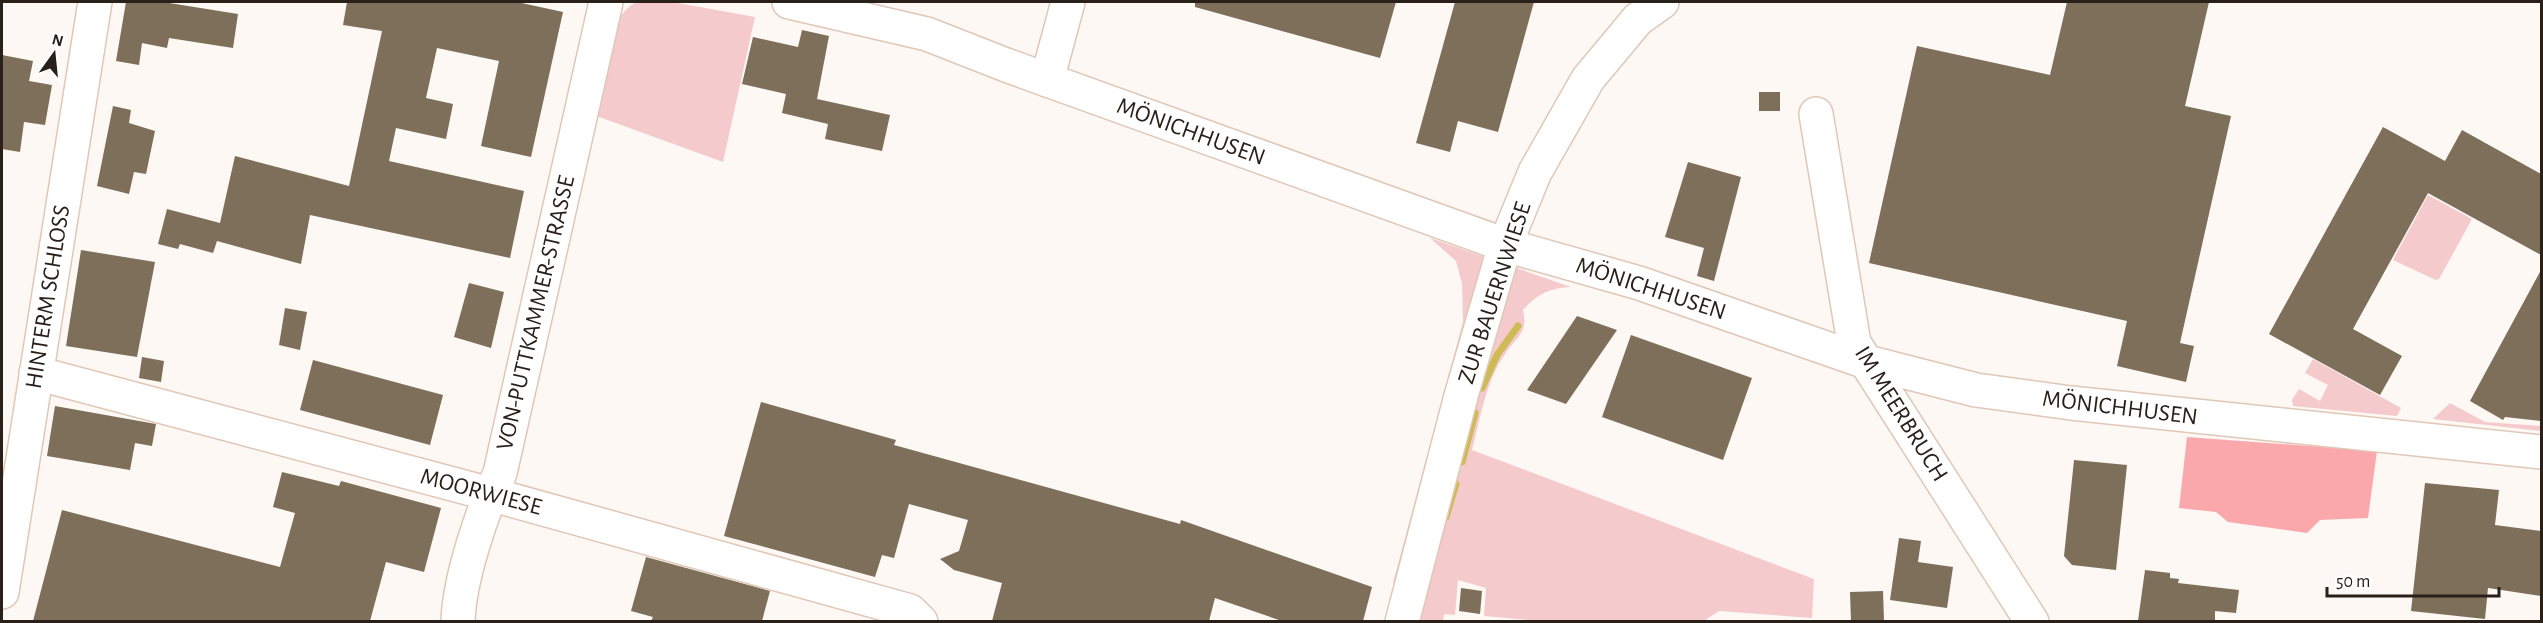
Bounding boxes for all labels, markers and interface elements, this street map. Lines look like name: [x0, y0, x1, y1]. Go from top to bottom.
north arrow: [24, 24, 84, 84]
text: N: [50, 31, 65, 50]
street label: MÖNICHHUSEN: [1113, 93, 1269, 170]
street label: VON-PUTTKAMMER-STRASSE: [493, 173, 579, 453]
street label: ZUR BAUERNWIESE: [1454, 199, 1536, 387]
street label: HINTERM SCHLOSS: [22, 203, 74, 391]
street label: MÖNICHHUSEN: [1573, 252, 1729, 325]
street label: IM MEERBRUCH: [1850, 342, 1952, 486]
street label: MÖNICHHUSEN: [2041, 386, 2199, 429]
street label: MOORWIESE: [418, 464, 545, 520]
scale bar: [2327, 560, 2500, 598]
text: 50 m: [2336, 573, 2370, 591]

